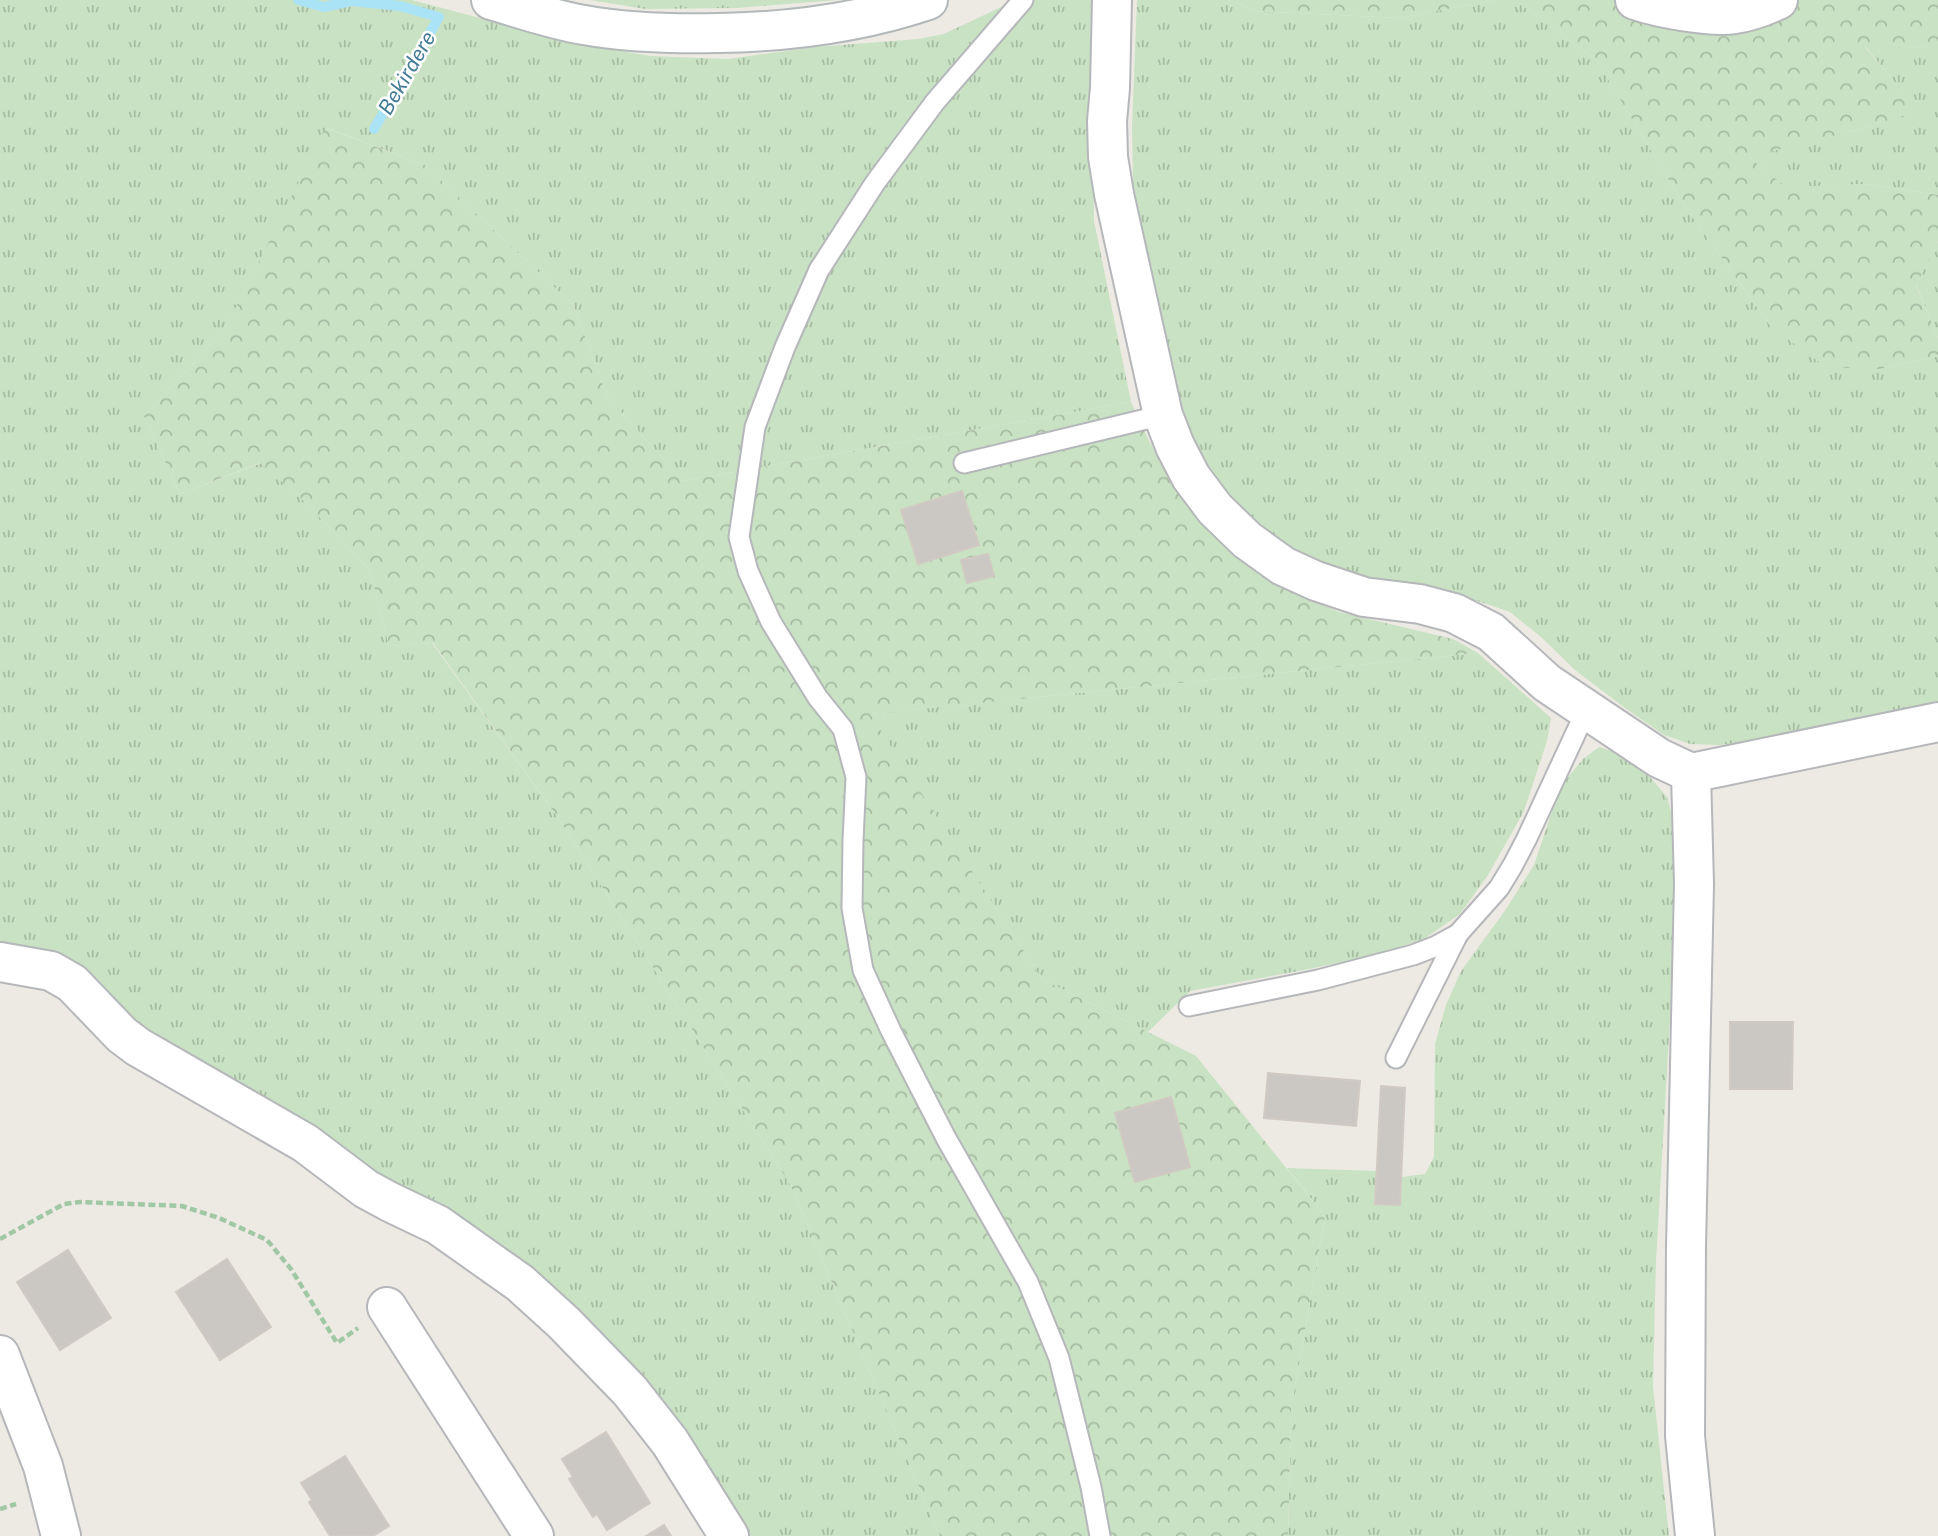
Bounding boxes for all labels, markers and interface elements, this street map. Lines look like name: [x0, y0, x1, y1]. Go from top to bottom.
water label: Bekirdere: [373, 27, 440, 119]

